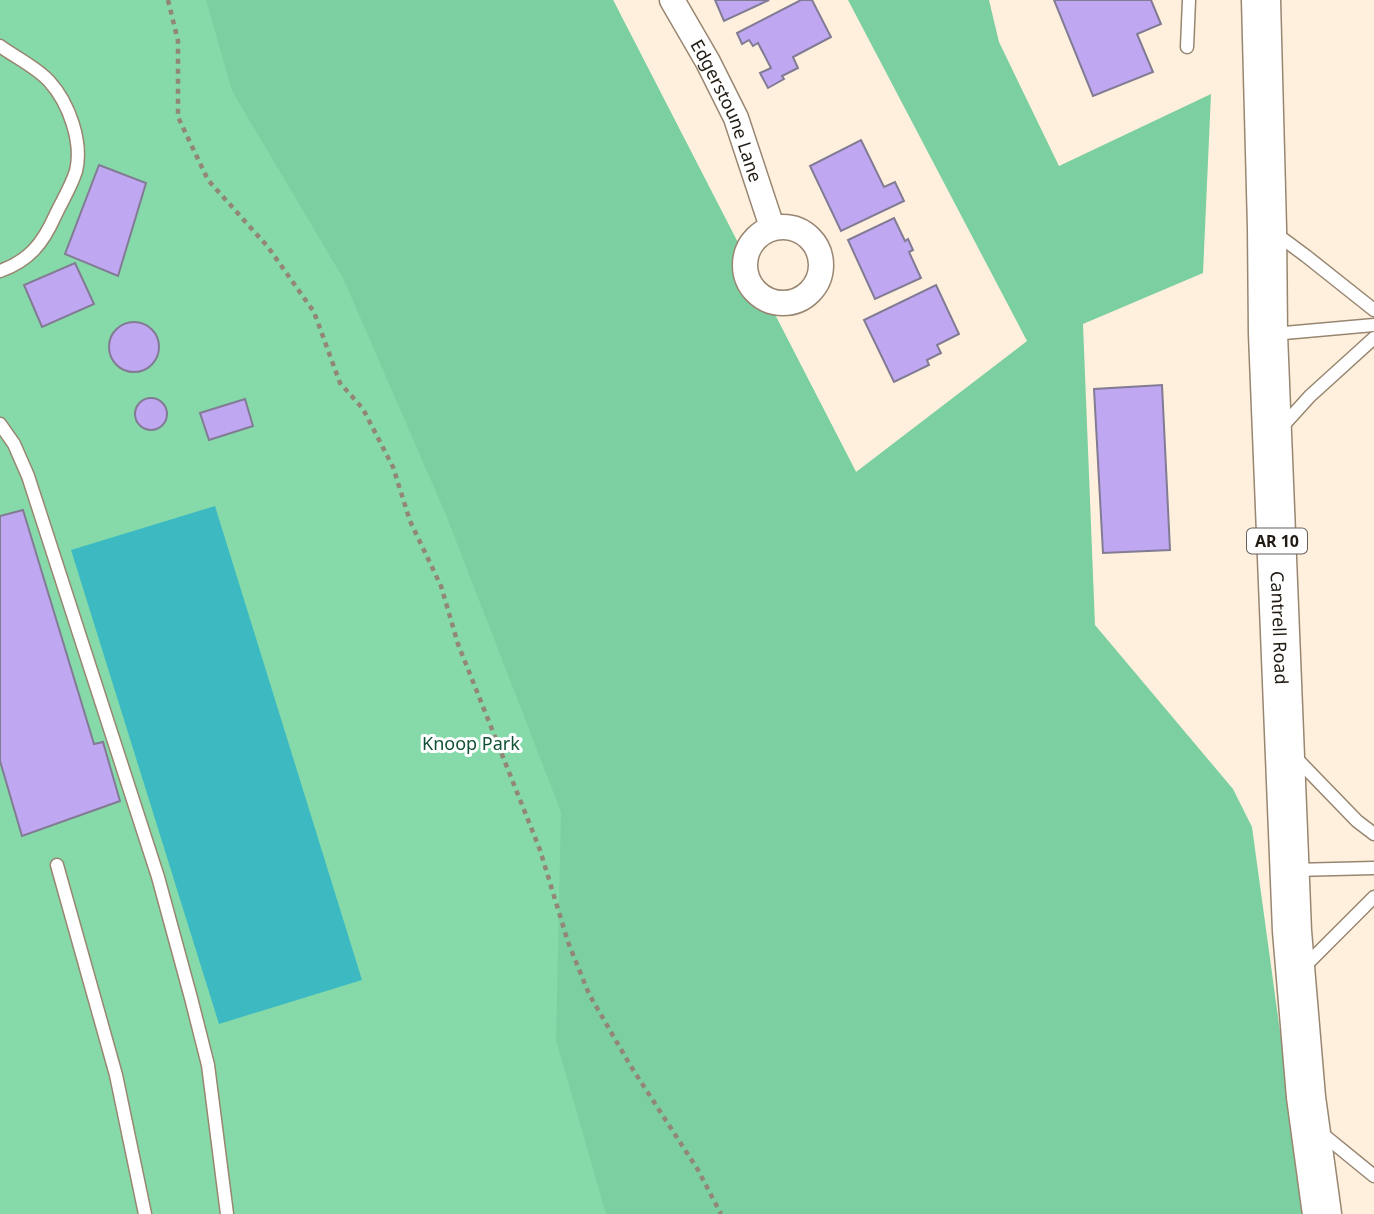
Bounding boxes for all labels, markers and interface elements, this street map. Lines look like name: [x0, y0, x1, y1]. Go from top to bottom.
street label: Edgerstoune Lane: [685, 35, 768, 185]
road number: AR 10: [1247, 528, 1307, 554]
street label: Cantrell Road: [1266, 570, 1294, 685]
park label: Knoop Park: [422, 731, 520, 755]

